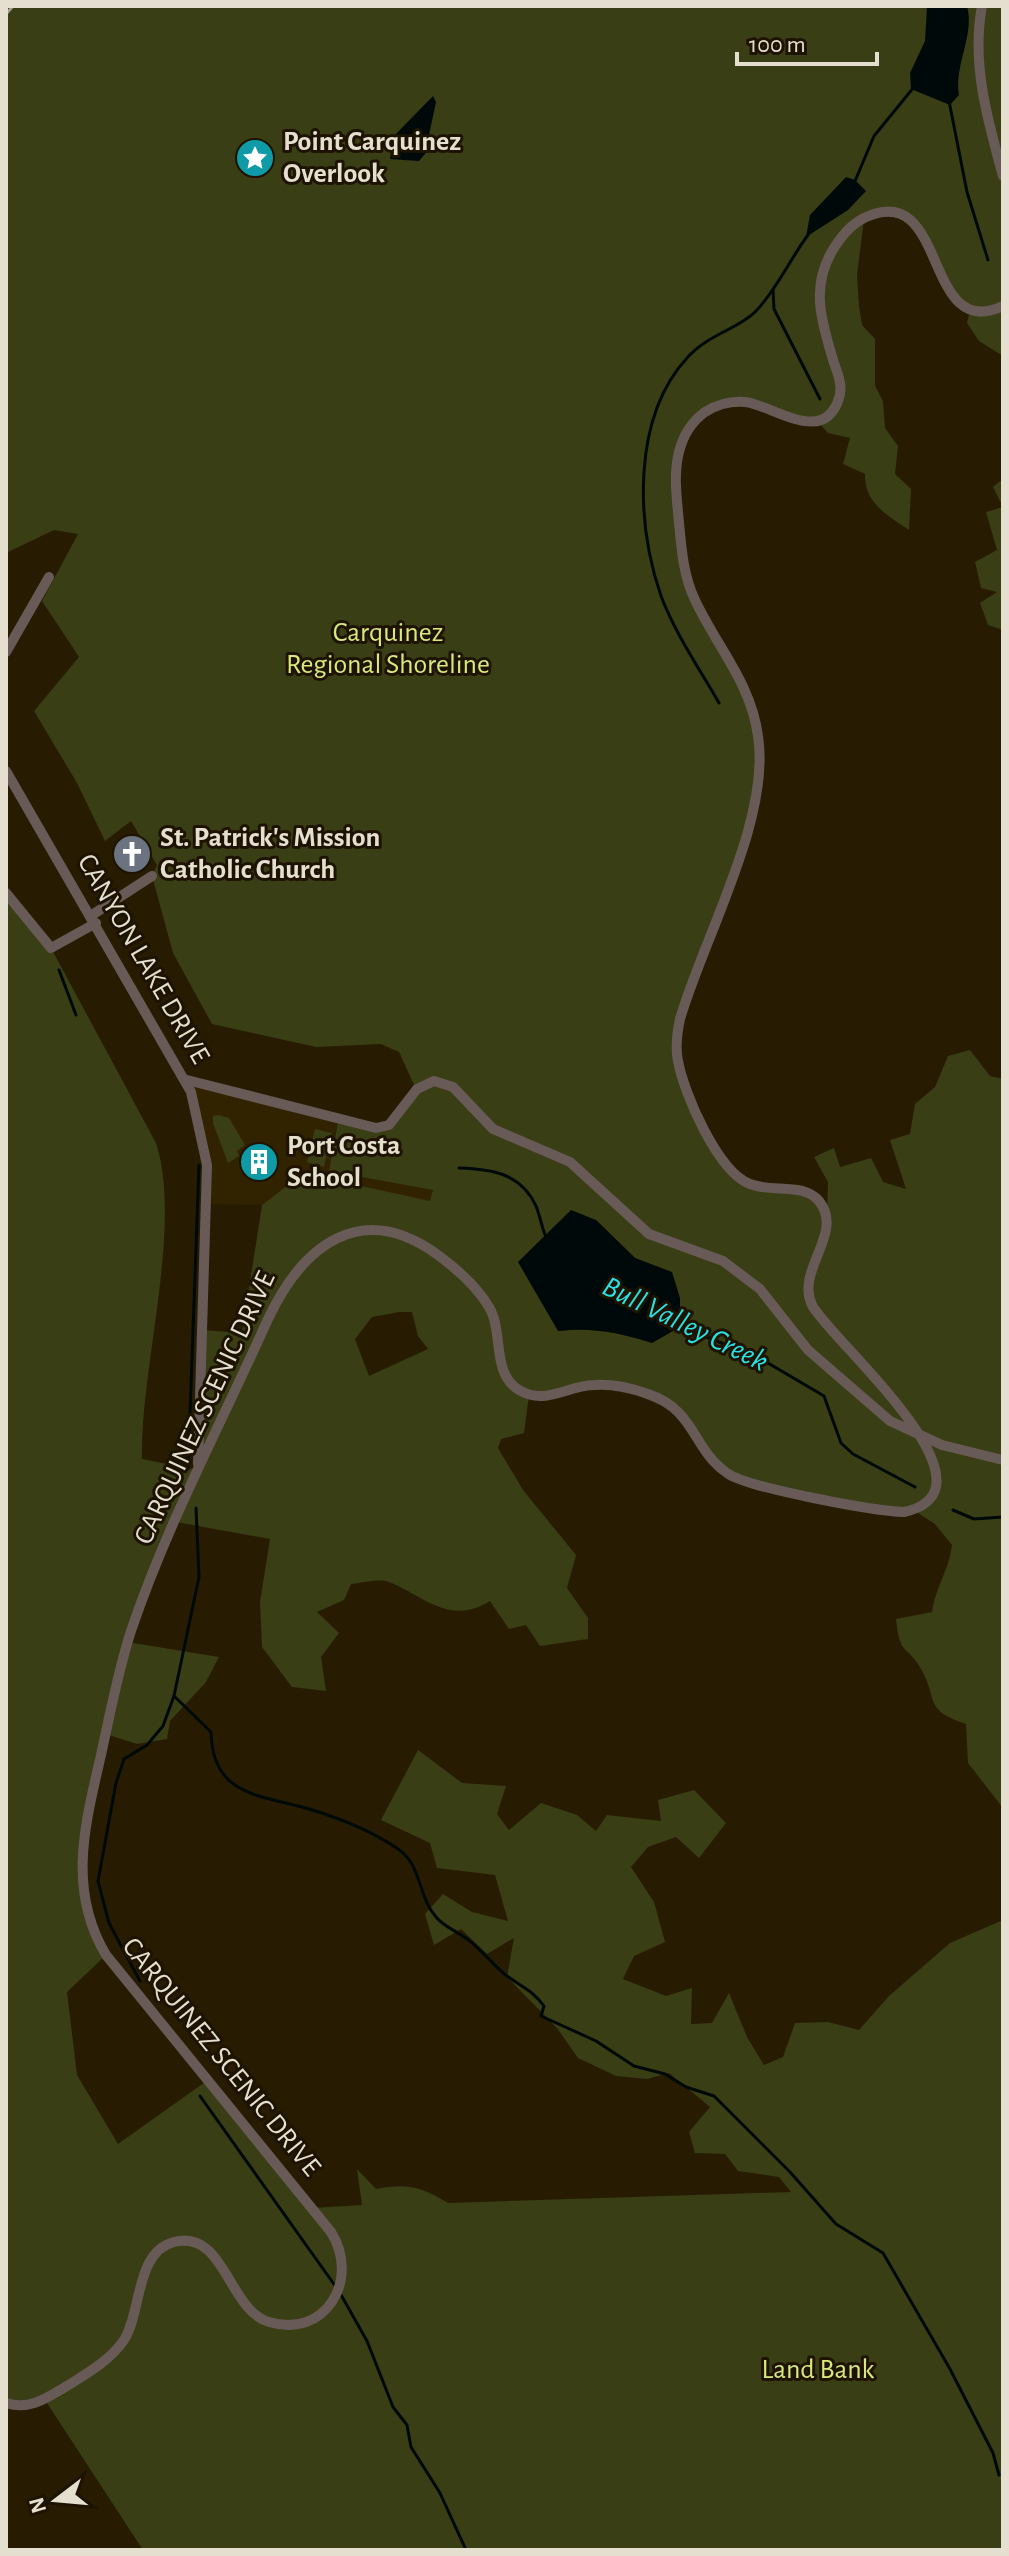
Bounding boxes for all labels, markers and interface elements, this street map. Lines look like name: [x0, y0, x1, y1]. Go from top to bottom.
scale bar: [737, 16, 877, 66]
text: 100 m: [749, 33, 806, 57]
place label: Point Carquinez Overlook: [283, 128, 461, 188]
place icon: Point Carquinez Overlook: [234, 137, 276, 179]
park label: Carquinez Regional Shoreline: [286, 619, 490, 679]
place label: St. Patrick's Mission Catholic Church: [160, 824, 380, 884]
church icon: St. Patrick's Mission Catholic Church: [111, 833, 153, 875]
street label: CANYON LAKE DRIVE: [72, 850, 214, 1068]
place label: Port Costa School: [287, 1132, 400, 1192]
building icon: Port Costa School: [238, 1141, 280, 1183]
street label: CARQUINEZ SCENIC DRIVE: [129, 1267, 281, 1549]
water label: Bull Valley Creek: [598, 1271, 773, 1377]
street label: CARQUINEZ SCENIC DRIVE: [117, 1933, 325, 2181]
park label: Land Bank: [762, 2356, 875, 2384]
north arrow: [16, 2460, 96, 2540]
text: N: [25, 2495, 50, 2516]

